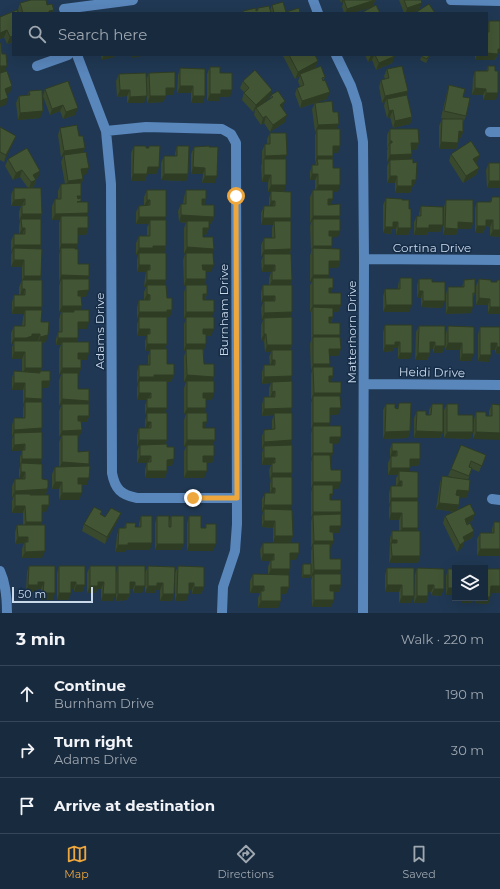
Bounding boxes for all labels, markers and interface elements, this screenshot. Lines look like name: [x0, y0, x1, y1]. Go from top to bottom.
search box: [12, 12, 488, 56]
icon: search: [26, 23, 48, 45]
text: Search here: [58, 25, 147, 44]
route start: [227, 187, 245, 205]
street label: Cortina Drive: [393, 240, 471, 255]
street label: Burnham Drive: [216, 264, 231, 356]
street label: Matterhorn Drive: [344, 281, 359, 383]
street label: Adams Drive: [92, 293, 107, 369]
street label: Heidi Drive: [399, 364, 465, 380]
route end: [184, 489, 202, 507]
map controls: [452, 565, 488, 601]
button: layers: [452, 565, 488, 601]
scale bar: [12, 585, 93, 604]
text: 50 m: [18, 587, 46, 601]
text: 3 min: [16, 629, 66, 649]
text: Walk · 220 m: [401, 631, 484, 647]
text: Continue: [54, 676, 126, 695]
icon: ahead: [16, 683, 38, 705]
text: 190 m: [446, 686, 484, 702]
text: Burnham Drive: [54, 695, 154, 711]
text: Turn right: [54, 732, 133, 751]
icon: right: [16, 739, 38, 761]
text: 30 m: [451, 742, 484, 758]
text: Adams Drive: [54, 751, 137, 767]
icon: arrive: [16, 795, 38, 817]
text: Arrive at destination: [54, 796, 215, 815]
tab: Map: [64, 843, 89, 881]
tab: Directions: [218, 843, 274, 881]
tab: Saved: [403, 843, 436, 881]

